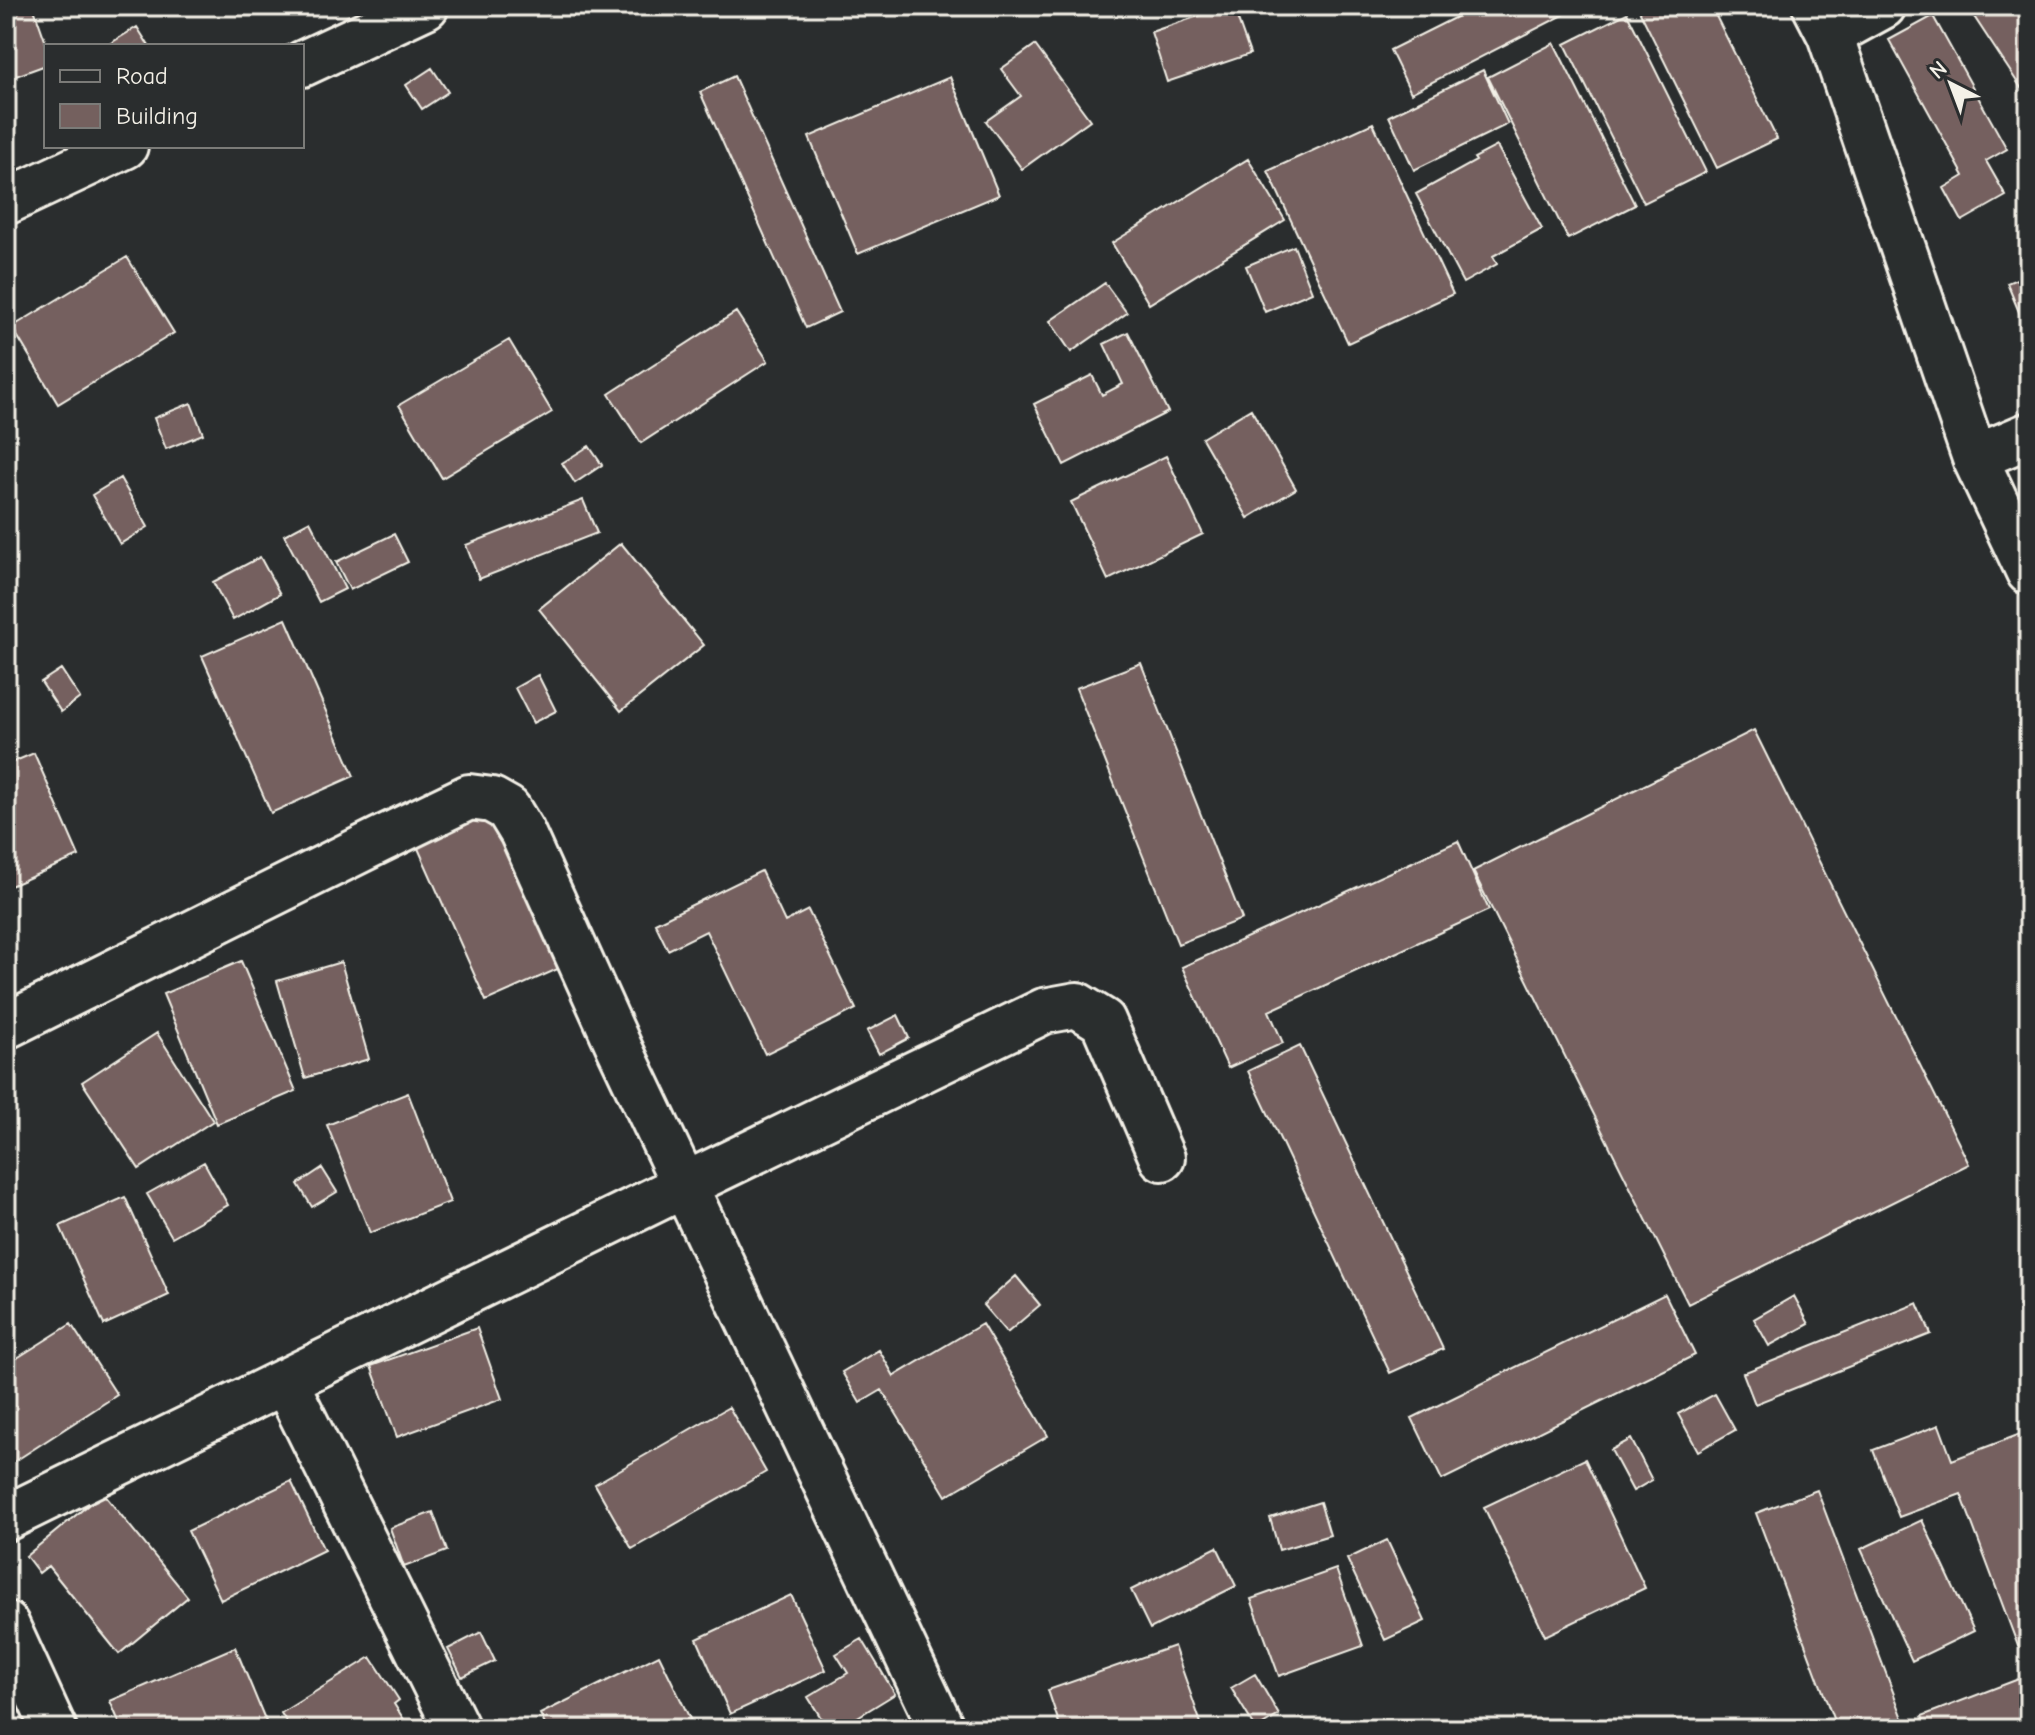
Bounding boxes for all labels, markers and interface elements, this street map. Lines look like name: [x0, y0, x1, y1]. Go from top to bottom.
legend: [44, 44, 304, 148]
north arrow: [1911, 44, 1991, 124]
text: N: [1924, 55, 1952, 84]
text: Road: [116, 62, 168, 90]
text: Building: [116, 102, 198, 130]

